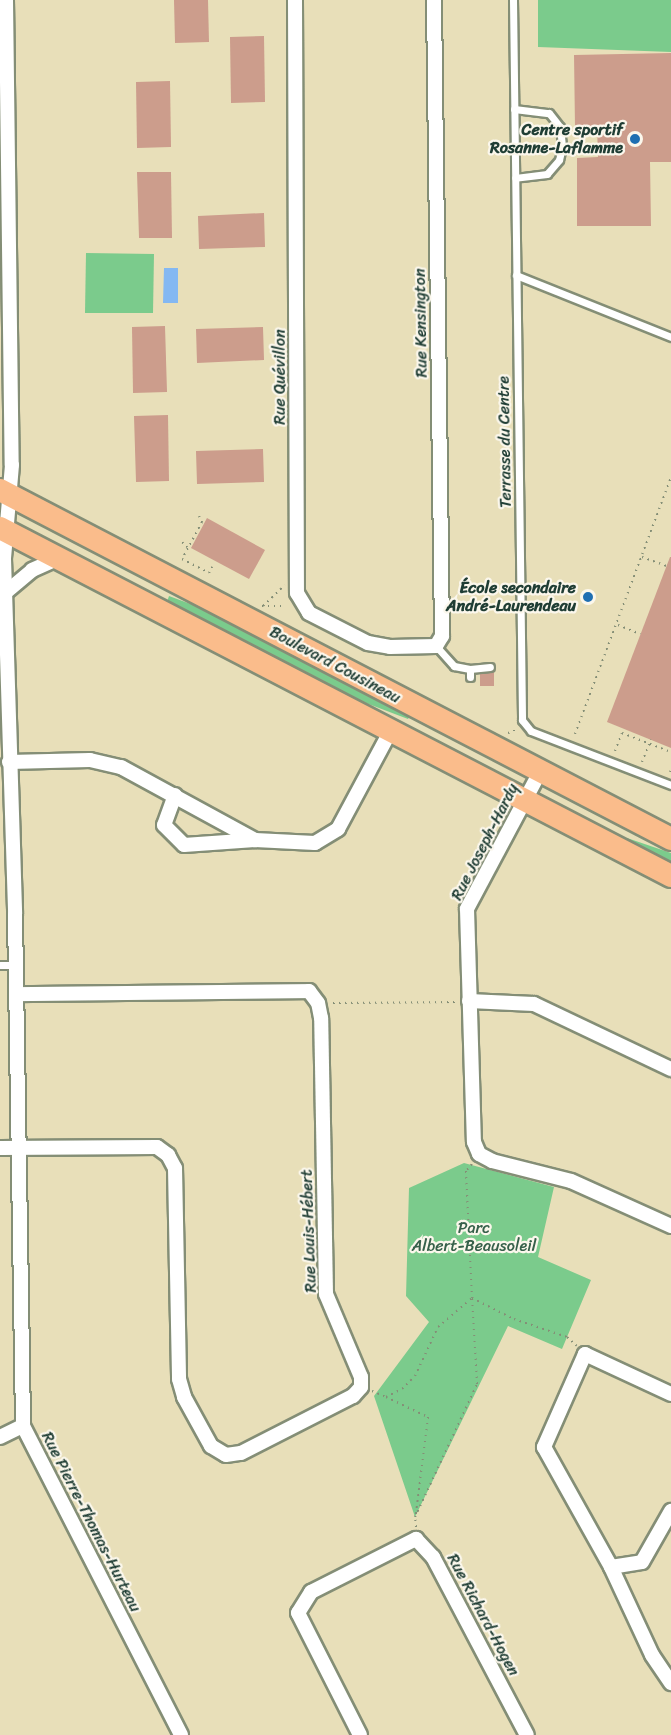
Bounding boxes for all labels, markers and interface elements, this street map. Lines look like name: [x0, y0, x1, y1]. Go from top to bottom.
place label: Centre sportif Rosanne-Laflamme: [490, 120, 623, 158]
marker: Centre sportif Rosanne-Laflamme: [628, 132, 642, 146]
street label: Rue Kensington: [410, 268, 432, 378]
street label: Rue Quévillon: [270, 329, 290, 425]
street label: Terrasse du Centre: [494, 376, 516, 508]
place label: École secondaire André-Laurendeau: [446, 578, 576, 616]
marker: École secondaire André-Laurendeau: [581, 590, 595, 604]
street label: Boulevard Cousineau: [266, 622, 404, 708]
street label: Rue Joseph-Hardy: [447, 780, 523, 904]
street label: Rue Louis-Hébert: [297, 1169, 321, 1293]
park label: Parc Albert-Beausoleil: [412, 1218, 536, 1256]
street label: Rue Pierre-Thomas-Hurteau: [37, 1429, 145, 1615]
street label: Rue Richard-Hogen: [443, 1551, 523, 1679]

